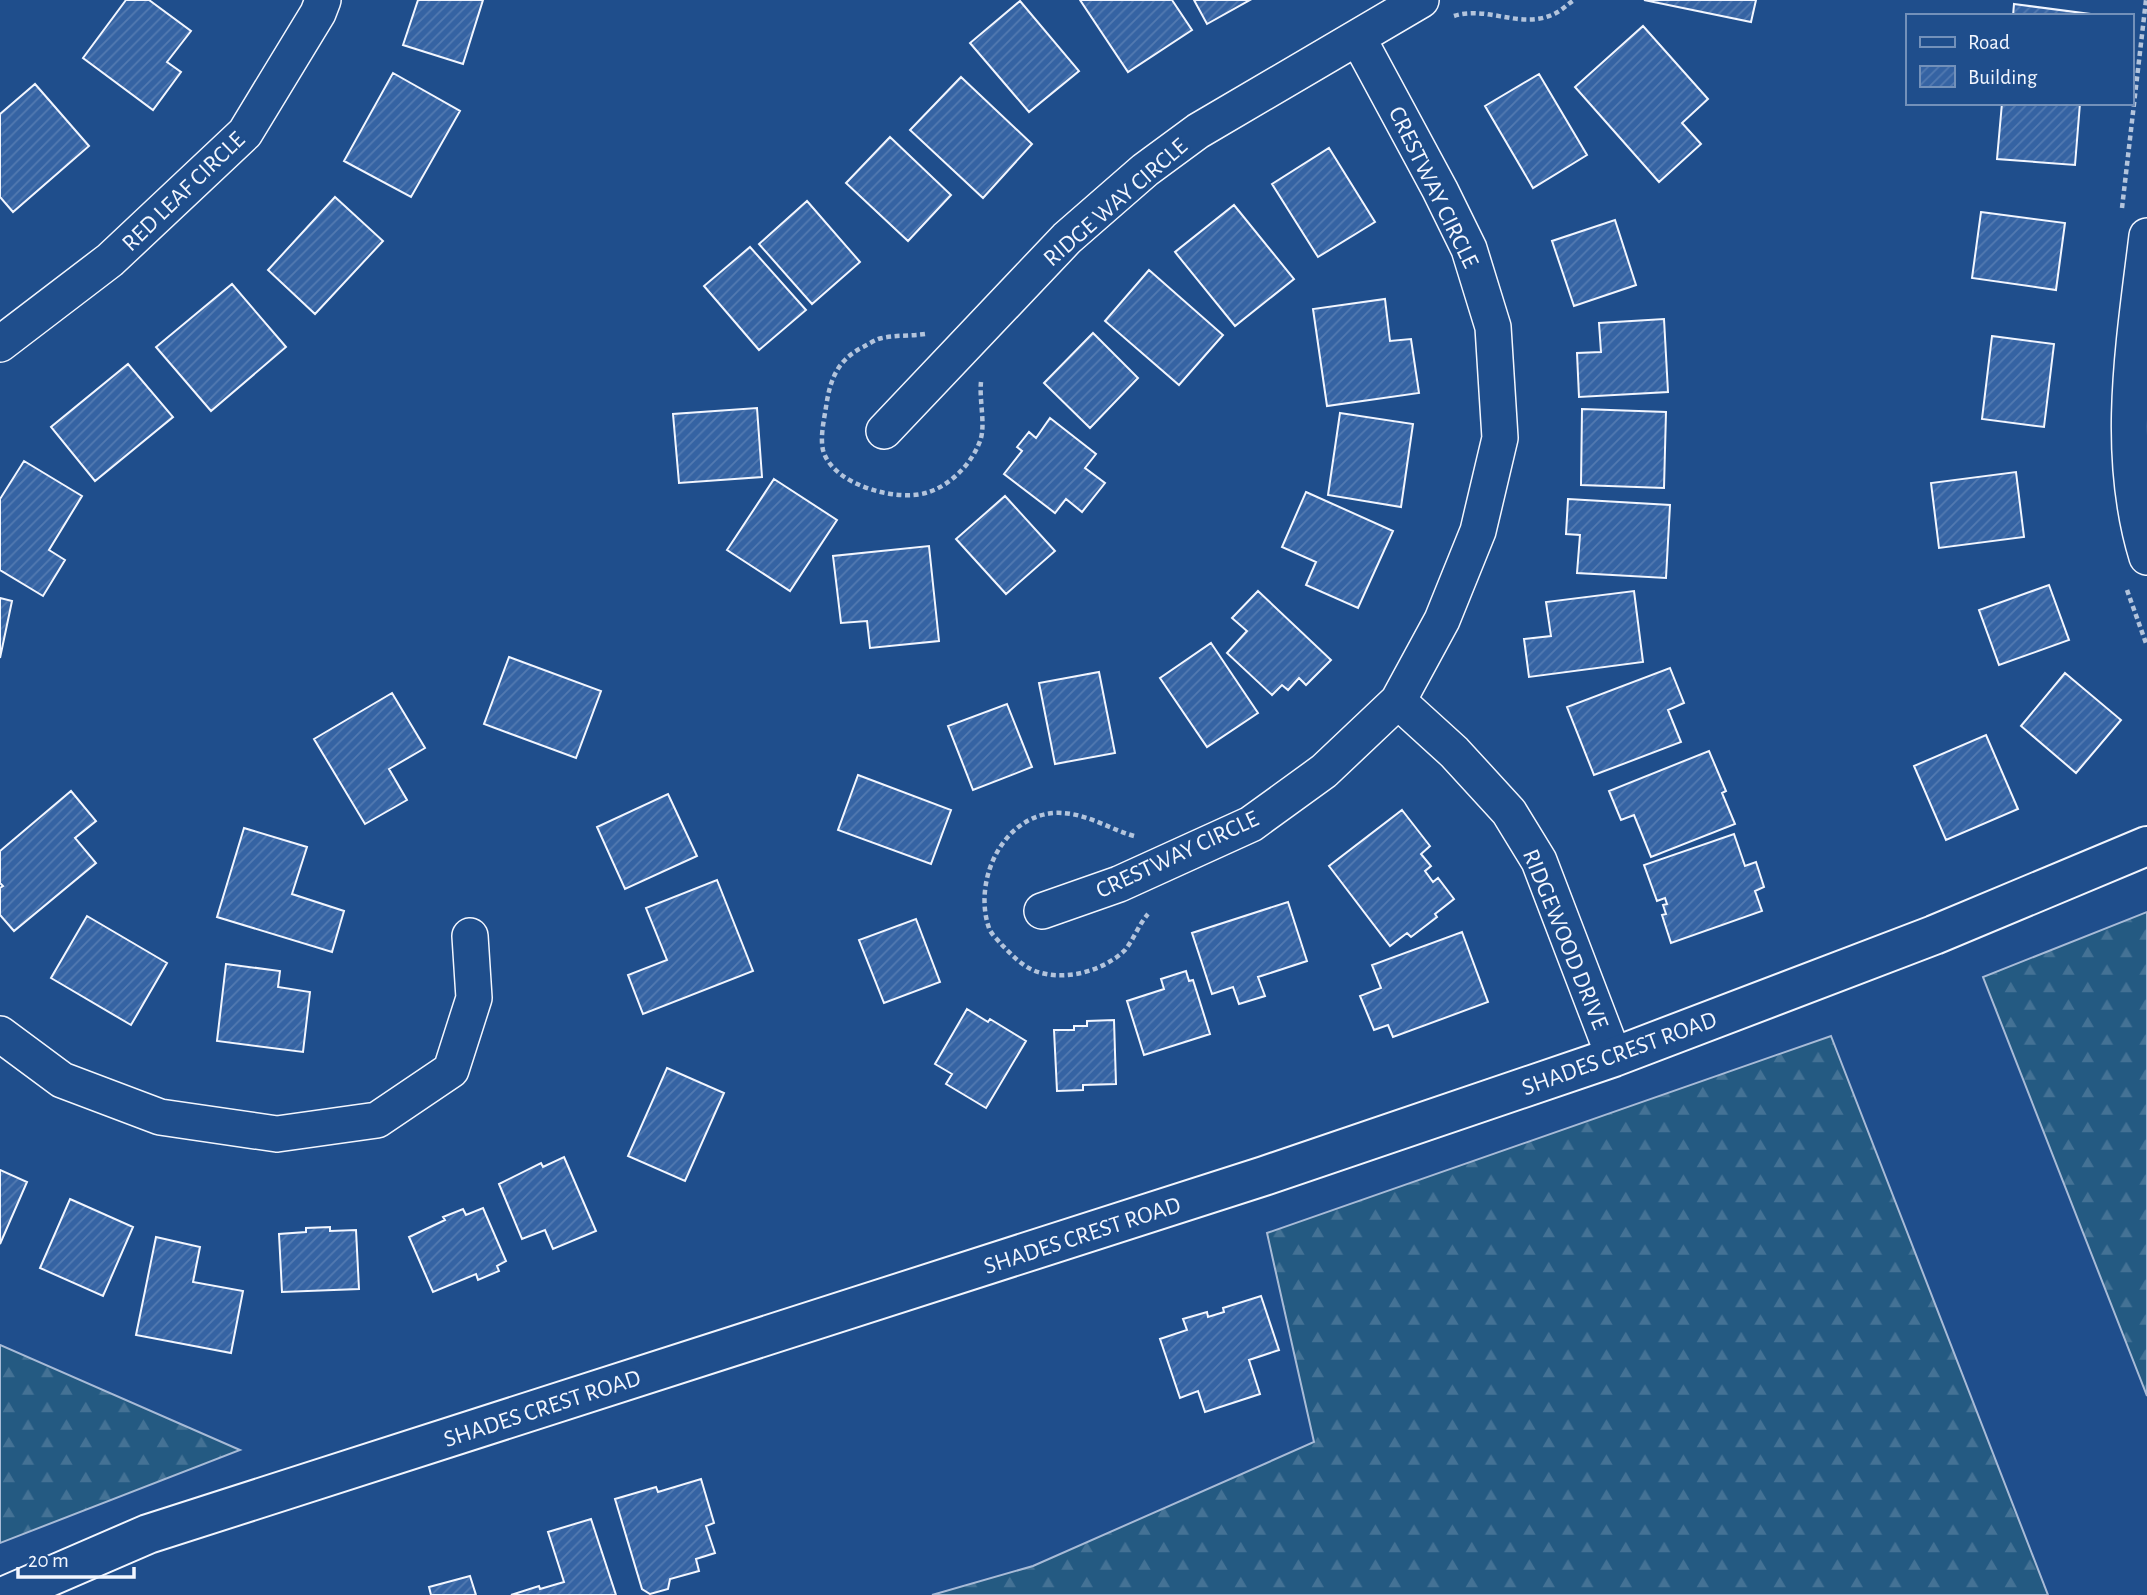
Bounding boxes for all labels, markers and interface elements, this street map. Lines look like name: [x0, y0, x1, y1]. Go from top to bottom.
legend: [1906, 14, 2133, 105]
text: Road: [1968, 32, 2010, 53]
text: Building: [1968, 67, 2038, 88]
street label: CRESTWAY CIRCLE: [1384, 103, 1483, 272]
street label: RED LEAF CIRCLE: [118, 127, 250, 256]
street label: RIDGE WAY CIRCLE: [1039, 134, 1192, 271]
street label: CRESTWAY CIRCLE: [1092, 807, 1263, 903]
street label: RIDGEWOOD DRIVE: [1518, 846, 1612, 1033]
street label: SHADES CREST ROAD: [1519, 1008, 1720, 1100]
street label: SHADES CREST ROAD: [981, 1193, 1184, 1279]
street label: SHADES CREST ROAD: [441, 1366, 644, 1452]
scale bar: [18, 1536, 133, 1580]
text: 20 m: [28, 1550, 69, 1571]

